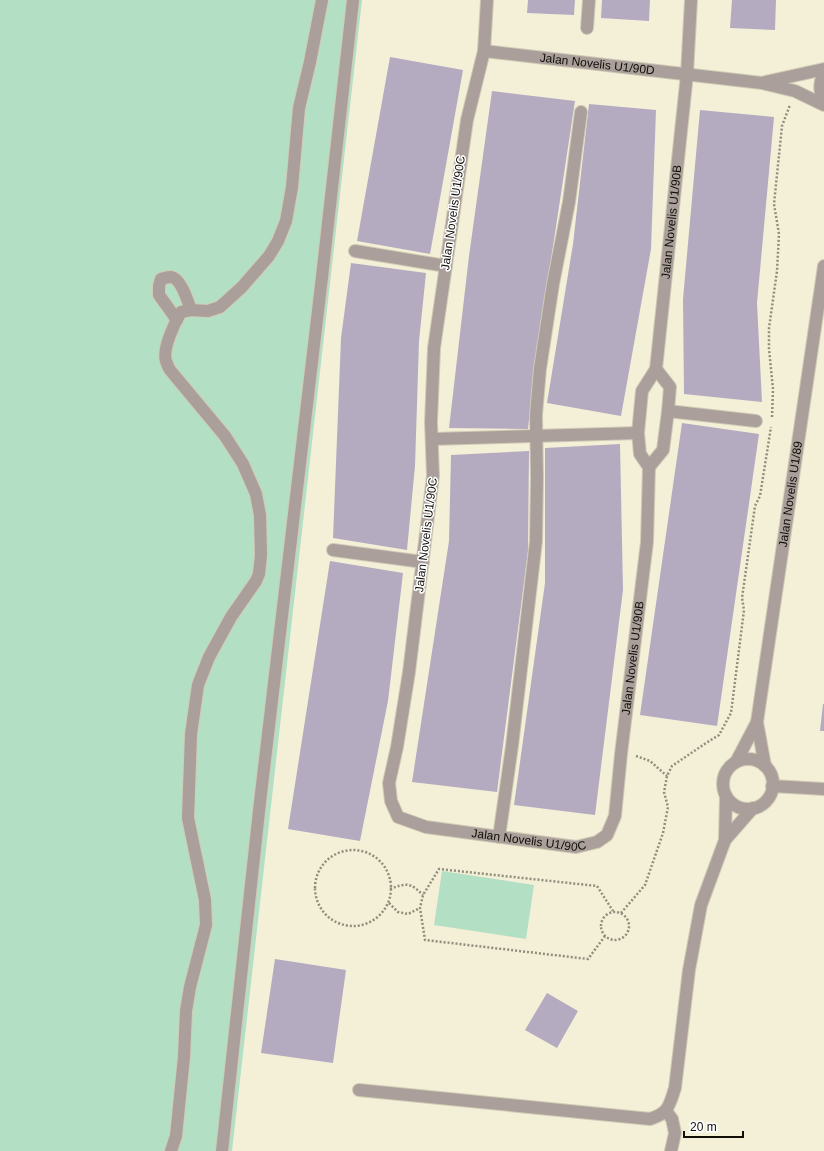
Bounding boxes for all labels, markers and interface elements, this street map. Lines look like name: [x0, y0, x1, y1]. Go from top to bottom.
street label: Jalan Novelis U1/90D: [539, 50, 656, 78]
street label: Jalan Novelis U1/90C: [438, 155, 468, 271]
street label: Jalan Novelis U1/90B: [658, 164, 684, 280]
street label: Jalan Novelis U1/89: [776, 440, 805, 548]
street label: Jalan Novelis U1/90C: [412, 477, 440, 593]
street label: Jalan Novelis U1/90B: [619, 600, 647, 716]
street label: Jalan Novelis U1/90C: [471, 826, 588, 854]
scale bar: [684, 1113, 743, 1139]
text: 20 m: [690, 1120, 717, 1134]

